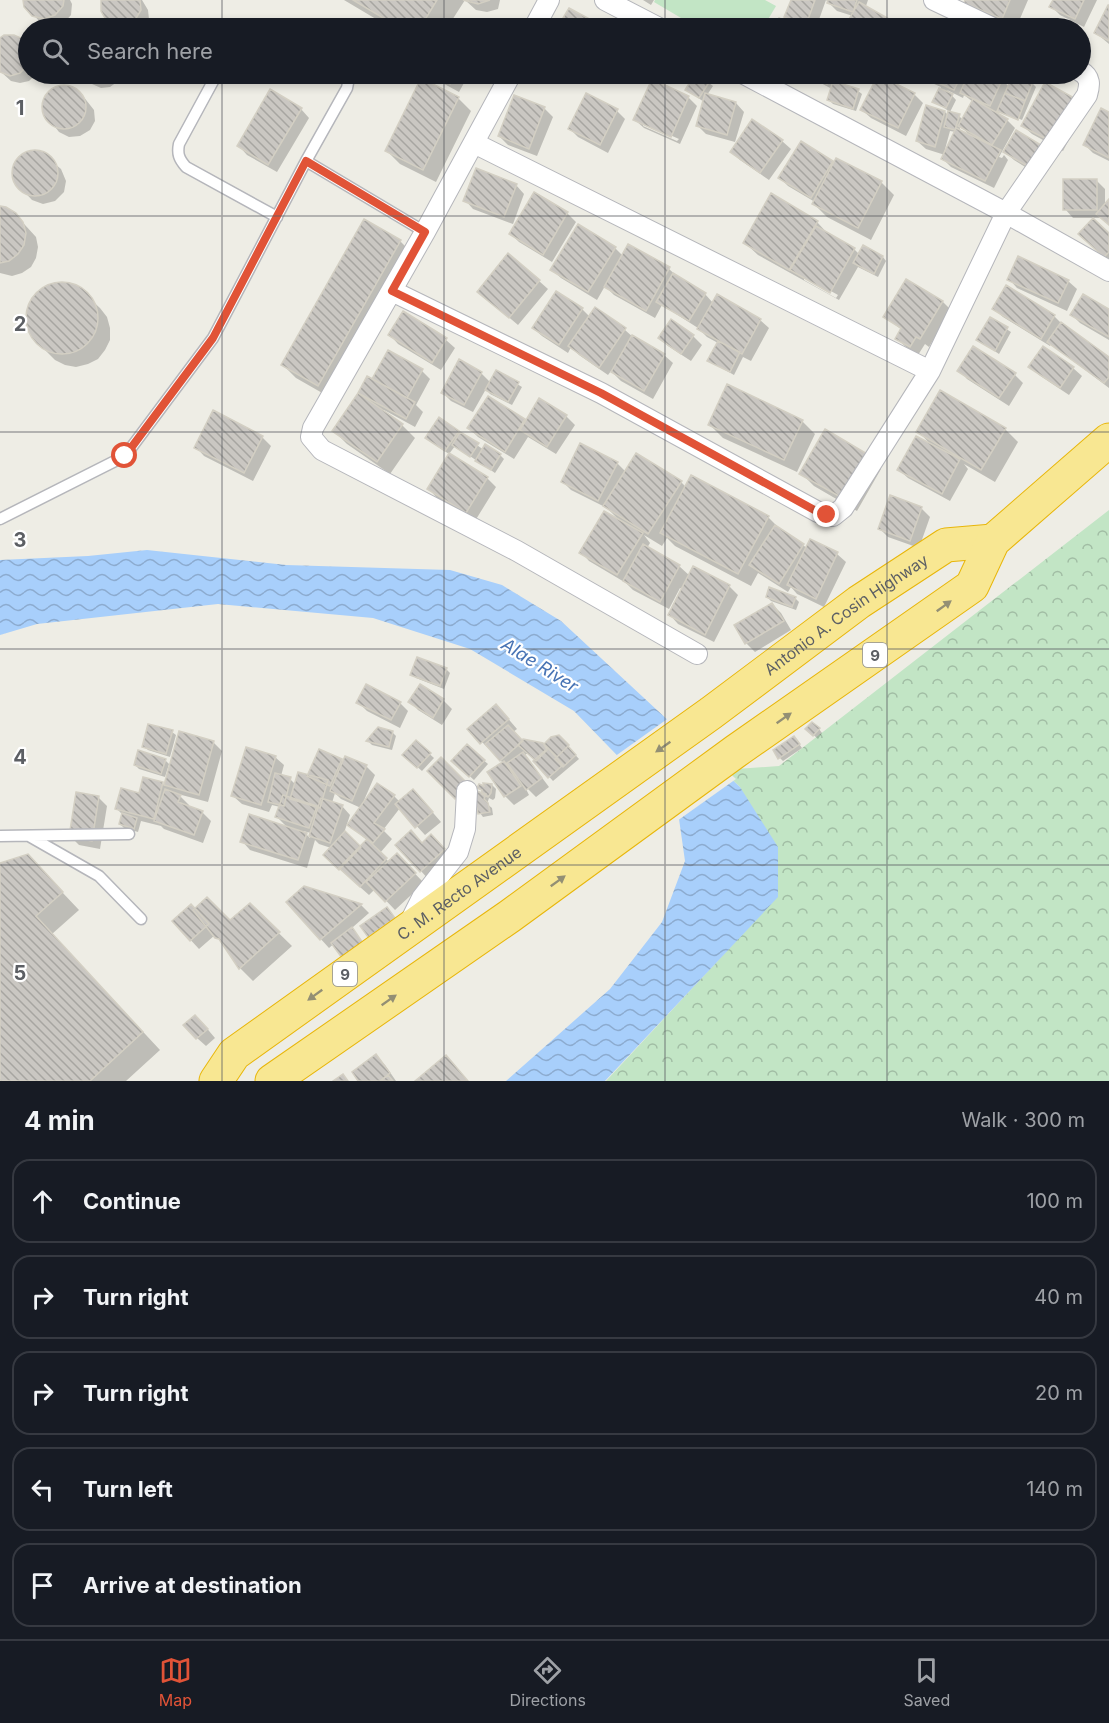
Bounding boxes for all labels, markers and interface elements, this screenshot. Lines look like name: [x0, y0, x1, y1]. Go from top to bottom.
search box: [18, 18, 1091, 84]
icon: search: [39, 35, 72, 68]
text: Search here: [87, 38, 213, 64]
text: 1: [16, 96, 24, 120]
text: 2: [14, 312, 26, 336]
route start: [111, 442, 137, 468]
route end: [813, 501, 839, 527]
text: 3: [14, 528, 26, 552]
street label: Antonio A. Cosin Highway: [760, 550, 932, 680]
one-way arrow: [935, 600, 951, 612]
water label: Alae River: [497, 633, 583, 697]
road number: 9: [863, 643, 887, 667]
one-way arrow: [776, 713, 792, 724]
one-way arrow: [655, 741, 671, 753]
text: 4: [13, 745, 27, 769]
street label: C. M. Recto Avenue: [393, 842, 525, 944]
one-way arrow: [549, 875, 565, 887]
text: 5: [14, 961, 26, 985]
road number: 9: [333, 962, 357, 986]
one-way arrow: [308, 989, 324, 1001]
one-way arrow: [381, 995, 397, 1006]
text: 4 min: [24, 1105, 95, 1136]
text: Walk · 300 m: [962, 1108, 1085, 1132]
icon: ahead: [26, 1185, 59, 1218]
text: Continue: [83, 1188, 181, 1214]
text: 100 m: [1026, 1189, 1083, 1213]
icon: right: [26, 1281, 59, 1314]
text: Turn right: [83, 1284, 189, 1310]
text: 40 m: [1034, 1285, 1083, 1309]
icon: right: [26, 1377, 59, 1410]
text: Turn right: [83, 1380, 189, 1406]
text: 20 m: [1035, 1381, 1083, 1405]
icon: left: [26, 1473, 59, 1506]
text: Turn left: [83, 1476, 173, 1502]
text: 140 m: [1026, 1477, 1083, 1501]
icon: arrive: [26, 1569, 59, 1602]
text: Arrive at destination: [83, 1572, 302, 1598]
tab: Map: [159, 1654, 192, 1710]
tab: Directions: [510, 1654, 586, 1710]
tab: Saved: [903, 1654, 950, 1710]

